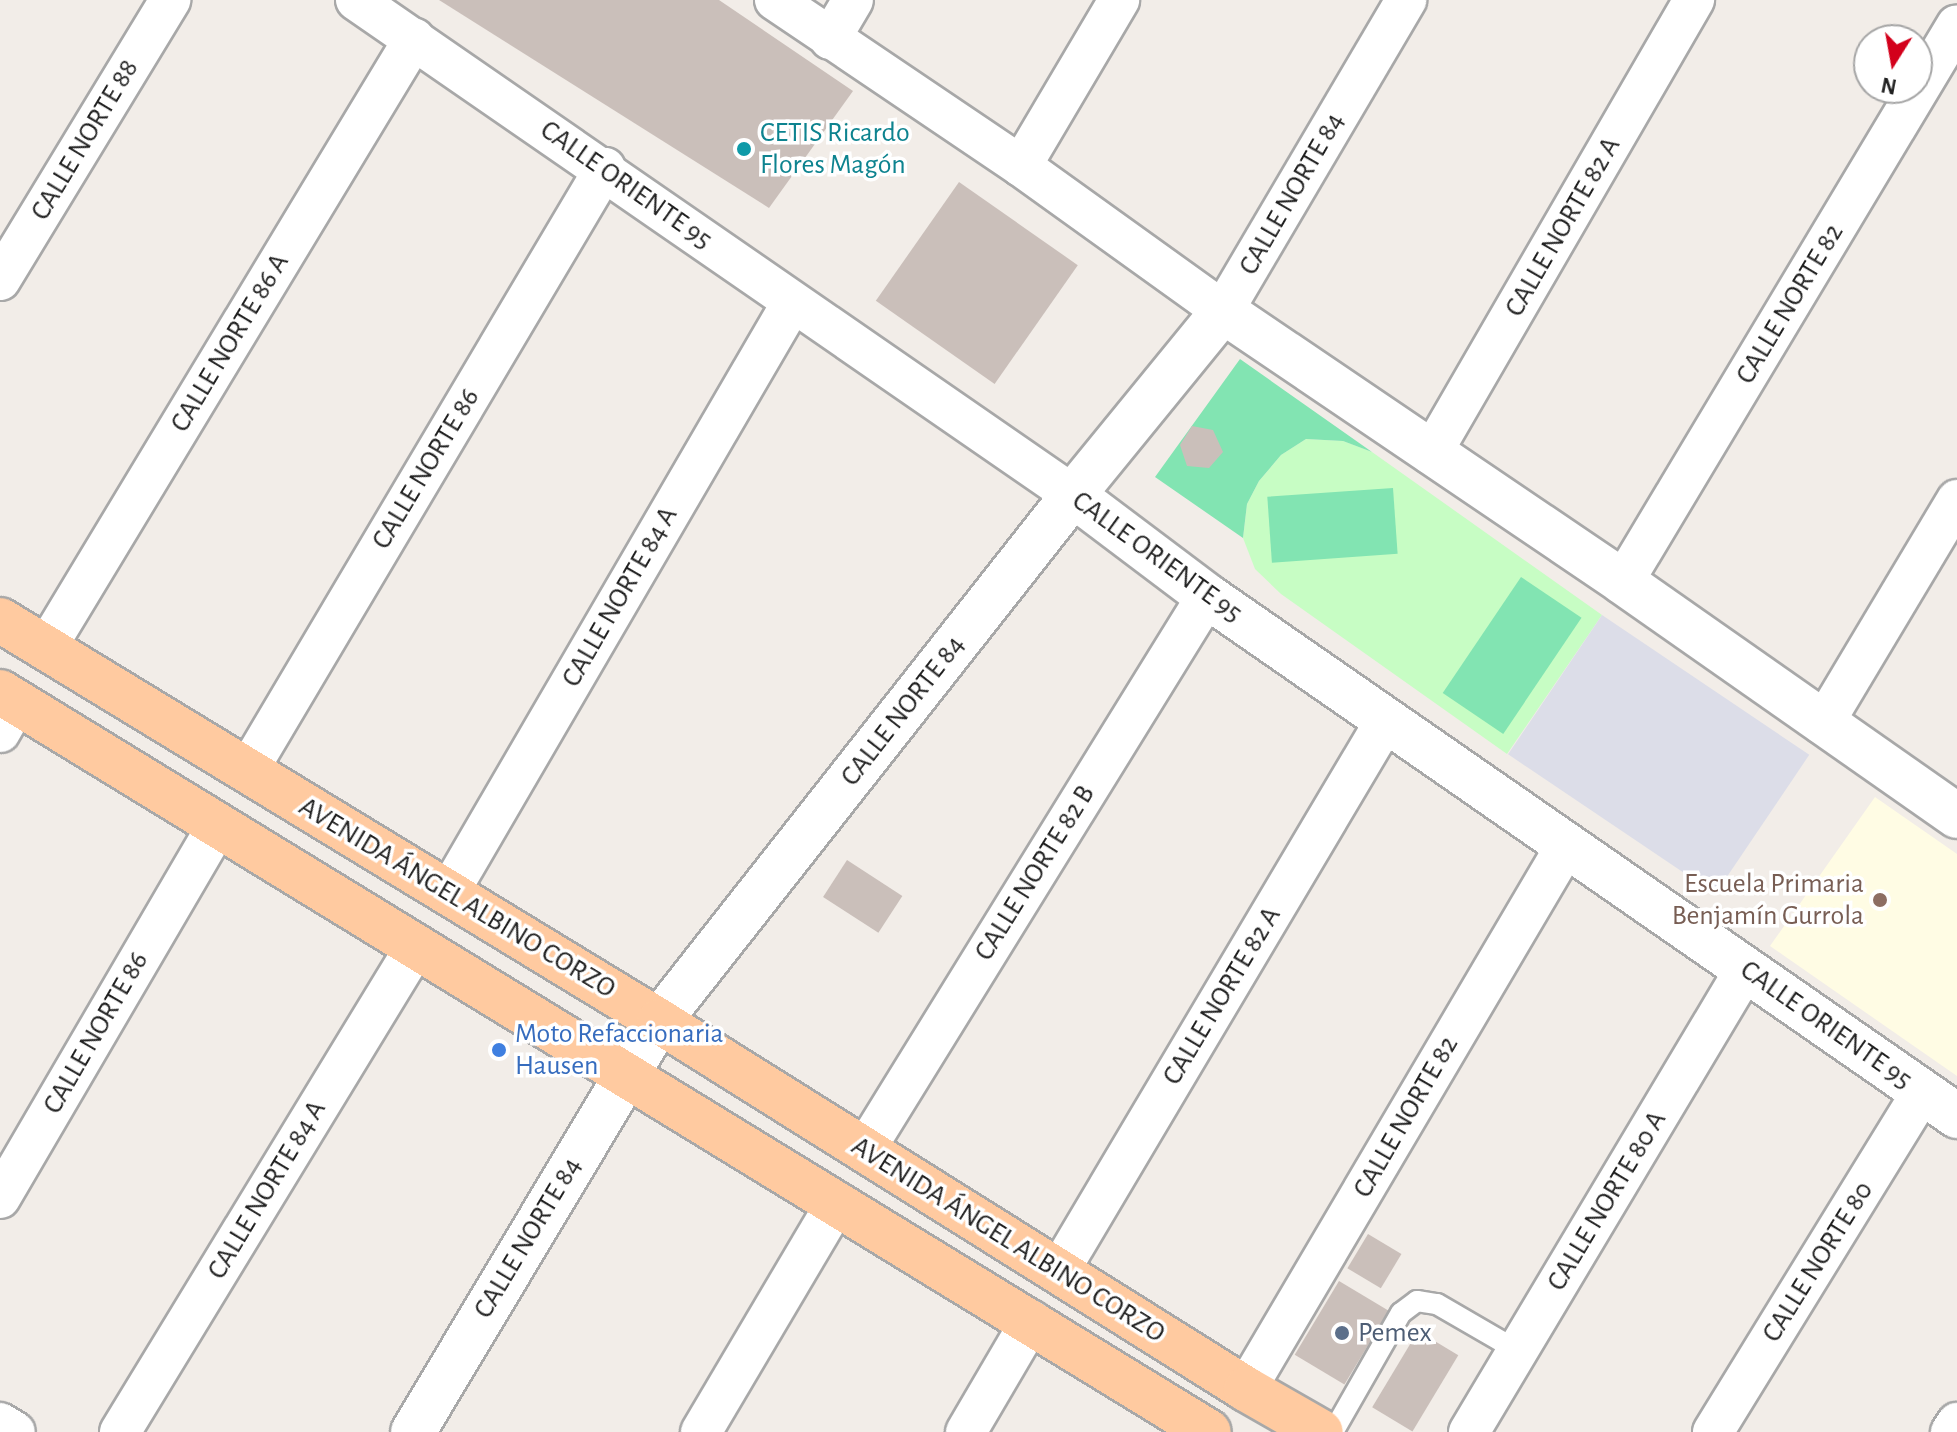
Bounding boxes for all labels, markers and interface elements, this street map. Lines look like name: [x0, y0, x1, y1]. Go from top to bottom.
north arrow: [1853, 24, 1933, 104]
street label: CALLE NORTE 88: [24, 54, 146, 226]
text: N: [1879, 73, 1898, 98]
street label: CALLE NORTE 84: [1232, 107, 1352, 281]
street label: CALLE ORIENTE 95: [534, 113, 718, 257]
place label: CETIS Ricardo Flores Magón: [760, 116, 910, 182]
street label: CALLE NORTE 82 A: [1498, 131, 1628, 323]
marker: CETIS Ricardo Flores Magón: [735, 140, 753, 158]
street label: CALLE NORTE 82: [1729, 218, 1851, 390]
street label: CALLE NORTE 86 A: [164, 248, 296, 438]
street label: CALLE NORTE 86: [365, 383, 487, 555]
street label: CALLE ORIENTE 95: [1065, 484, 1249, 630]
street label: CALLE NORTE 84 A: [555, 501, 685, 693]
street label: CALLE NORTE 84: [834, 629, 972, 793]
street label: CALLE NORTE 82 B: [968, 779, 1102, 967]
street label: AVENIDA ÁNGEL ALBINO CORZO: [293, 790, 621, 1006]
place label: Escuela Primaria Benjamín Gurrola: [1672, 867, 1864, 933]
marker: Escuela Primaria Benjamín Gurrola: [1871, 891, 1889, 909]
street label: CALLE NORTE 82 A: [1156, 901, 1288, 1091]
street label: CALLE NORTE 86: [36, 946, 156, 1120]
street label: CALLE ORIENTE 95: [1734, 953, 1918, 1097]
place label: Moto Refaccionaria Hausen: [515, 1017, 723, 1083]
street label: CALLE NORTE 82: [1346, 1030, 1466, 1204]
marker: Moto Refaccionaria Hausen: [490, 1041, 508, 1059]
street label: CALLE NORTE 84 A: [200, 1095, 334, 1285]
street label: CALLE NORTE 80 A: [1540, 1105, 1674, 1297]
street label: AVENIDA ÁNGEL ALBINO CORZO: [845, 1130, 1171, 1350]
street label: CALLE NORTE 84: [467, 1151, 589, 1325]
street label: CALLE NORTE 80: [1755, 1176, 1881, 1348]
place label: Pemex: [1358, 1316, 1432, 1350]
marker: Pemex: [1333, 1324, 1351, 1342]

